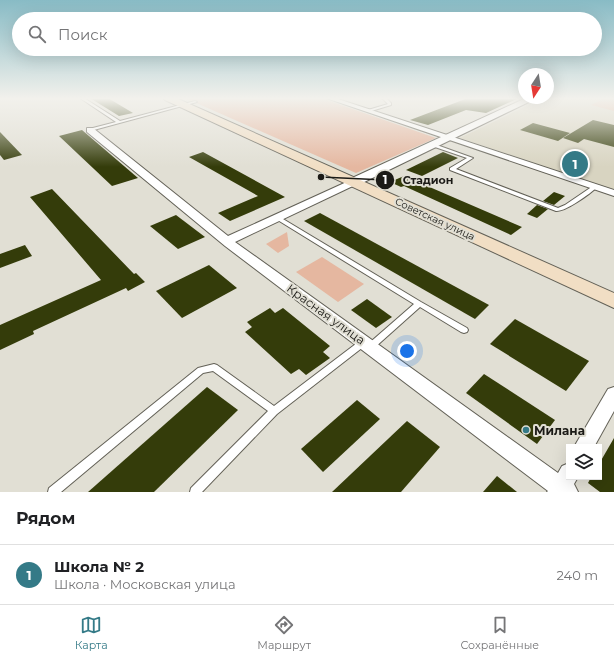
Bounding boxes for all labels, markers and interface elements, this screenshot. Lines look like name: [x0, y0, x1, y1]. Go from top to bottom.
search box: [12, 12, 602, 56]
icon: search: [26, 23, 48, 45]
text: Поиск: [58, 25, 107, 44]
north arrow: [518, 68, 554, 104]
pin: 1: [562, 149, 588, 179]
callout: Стадион: [375, 169, 462, 192]
text: 1: [383, 172, 387, 187]
text: Стадион: [403, 173, 453, 187]
street label: Советская улица: [393, 195, 477, 243]
street label: Красная улица: [284, 281, 368, 347]
your location: [397, 341, 417, 361]
place label: Милана: [534, 423, 585, 438]
marker: Милана: [521, 425, 531, 435]
map controls: [566, 444, 602, 480]
button: layers: [566, 444, 602, 480]
text: Рядом: [16, 508, 75, 528]
text: Школа № 2: [54, 557, 144, 576]
text: 1: [26, 567, 32, 583]
text: 240 m: [557, 567, 598, 583]
text: Школа · Московская улица: [54, 576, 235, 592]
tab: Карта: [75, 614, 108, 652]
tab: Маршрут: [257, 614, 311, 652]
tab: Сохранённые: [460, 614, 539, 652]

